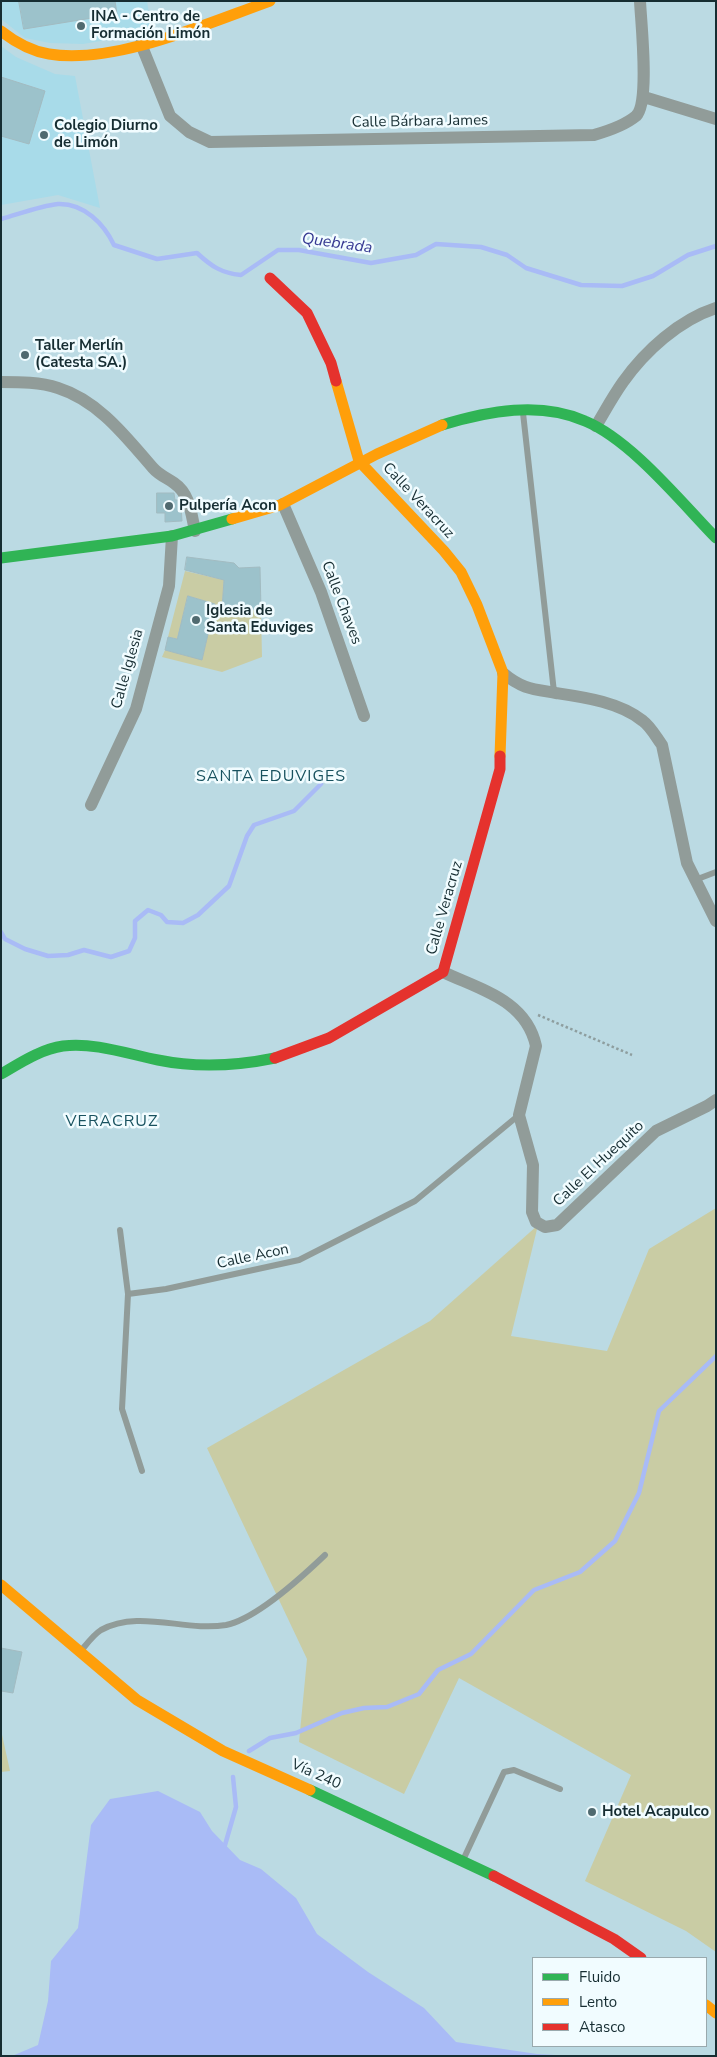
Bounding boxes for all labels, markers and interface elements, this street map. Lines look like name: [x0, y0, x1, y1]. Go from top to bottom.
place label: INA - Centro de Formación Limón: [91, 8, 210, 43]
marker: INA - Centro de Formación Limón: [75, 20, 87, 32]
street label: Calle Bárbara James: [352, 112, 488, 132]
place label: Colegio Diurno de Limón: [54, 117, 158, 152]
marker: Colegio Diurno de Limón: [38, 129, 50, 141]
water label: Quebrada: [300, 230, 374, 258]
place label: Taller Merlín (Catesta SA.): [35, 337, 127, 372]
marker: Taller Merlín (Catesta SA.): [19, 349, 31, 361]
street label: Calle Veracruz: [378, 459, 458, 543]
place label: Pulpería Acon: [179, 497, 277, 515]
marker: Pulpería Acon: [163, 500, 175, 512]
street label: Calle Chaves: [317, 559, 365, 647]
place label: Iglesia de Santa Eduviges: [206, 602, 313, 637]
marker: Iglesia de Santa Eduviges: [190, 614, 202, 626]
street label: Calle Iglesia: [108, 627, 148, 711]
district label: SANTA EDUVIGES: [194, 767, 348, 787]
street label: Calle Veracruz: [423, 859, 467, 957]
district label: VERACRUZ: [65, 1112, 159, 1132]
street label: Calle El Huequito: [550, 1117, 648, 1211]
street label: Calle Acon: [215, 1241, 291, 1273]
street label: Vía 240: [288, 1756, 344, 1794]
place label: Hotel Acapulco: [602, 1803, 709, 1821]
marker: Hotel Acapulco: [586, 1806, 598, 1818]
legend: [532, 1957, 707, 2047]
text: Fluido: [579, 1967, 621, 1987]
text: Lento: [579, 1992, 617, 2012]
text: Atasco: [579, 2017, 625, 2037]

